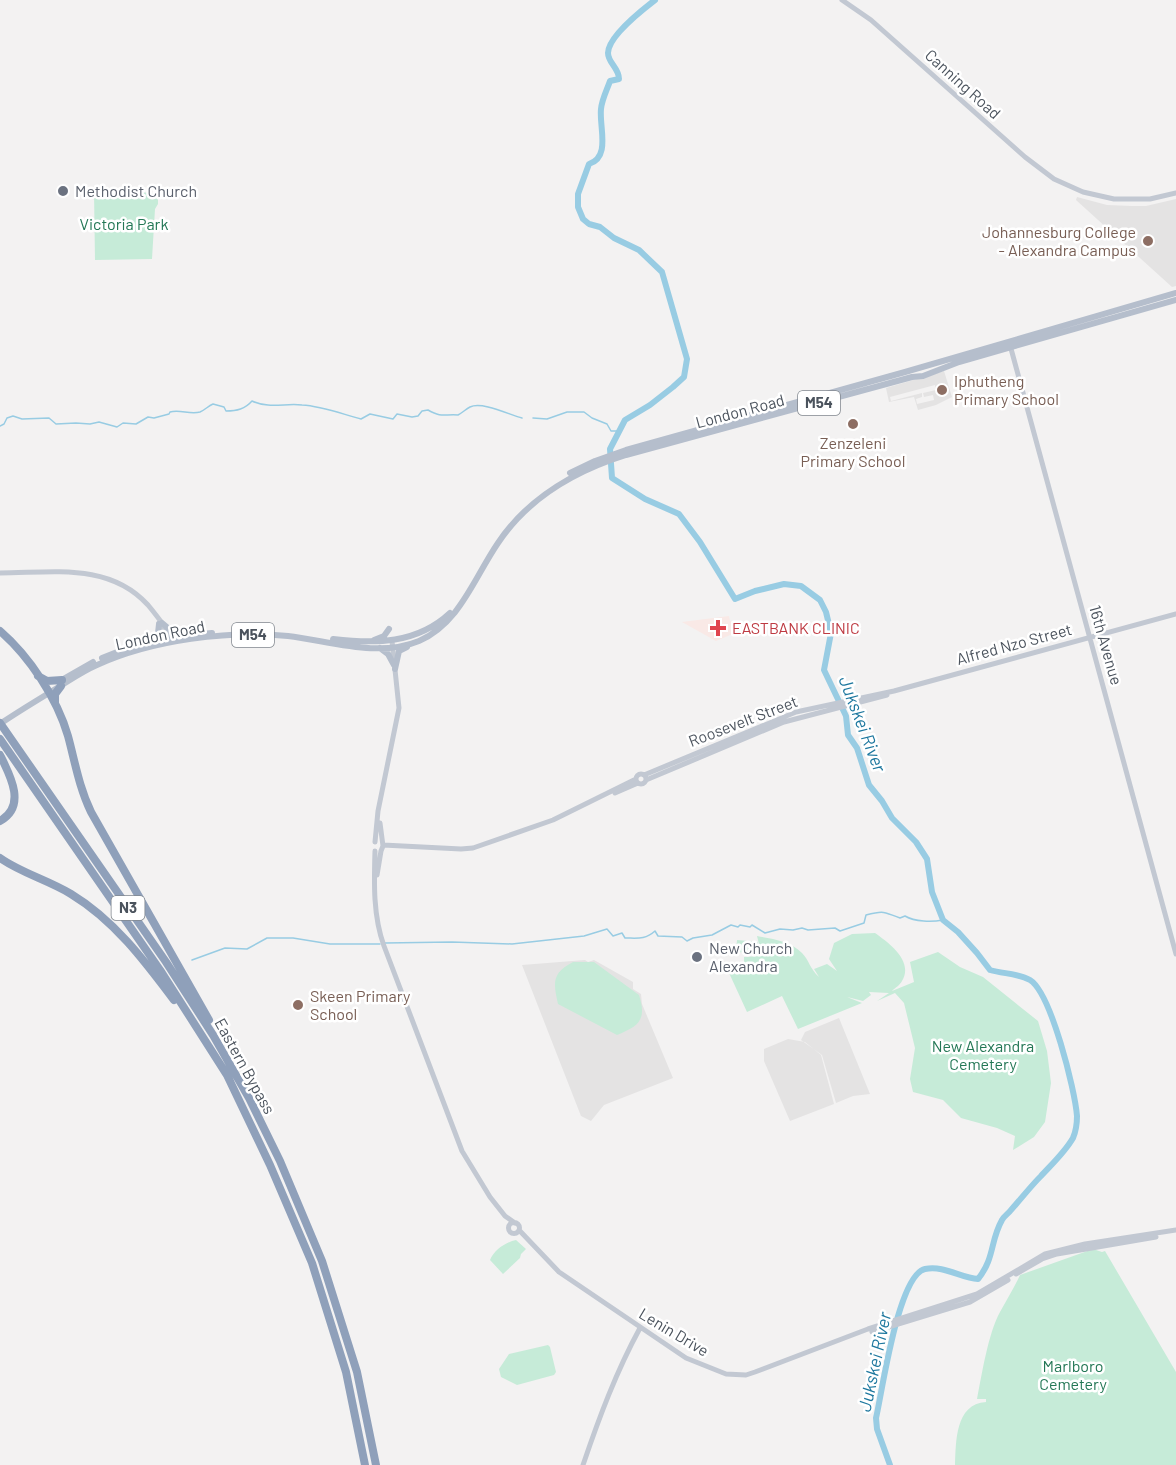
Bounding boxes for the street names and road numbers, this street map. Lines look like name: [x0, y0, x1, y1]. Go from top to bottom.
street label: Canning Road: [922, 45, 1005, 122]
street label: London Road: [693, 390, 786, 431]
road number: M54: [798, 391, 840, 415]
street label: 16th Avenue: [1086, 603, 1127, 687]
street label: London Road: [113, 616, 206, 653]
street label: Alfred Nzo Street: [954, 619, 1074, 668]
road number: M54: [232, 623, 274, 647]
street label: Roosevelt Street: [686, 691, 800, 750]
road number: N3: [112, 896, 144, 920]
street label: Eastern Bypass: [211, 1014, 280, 1117]
street label: Lenin Drive: [636, 1303, 712, 1360]

